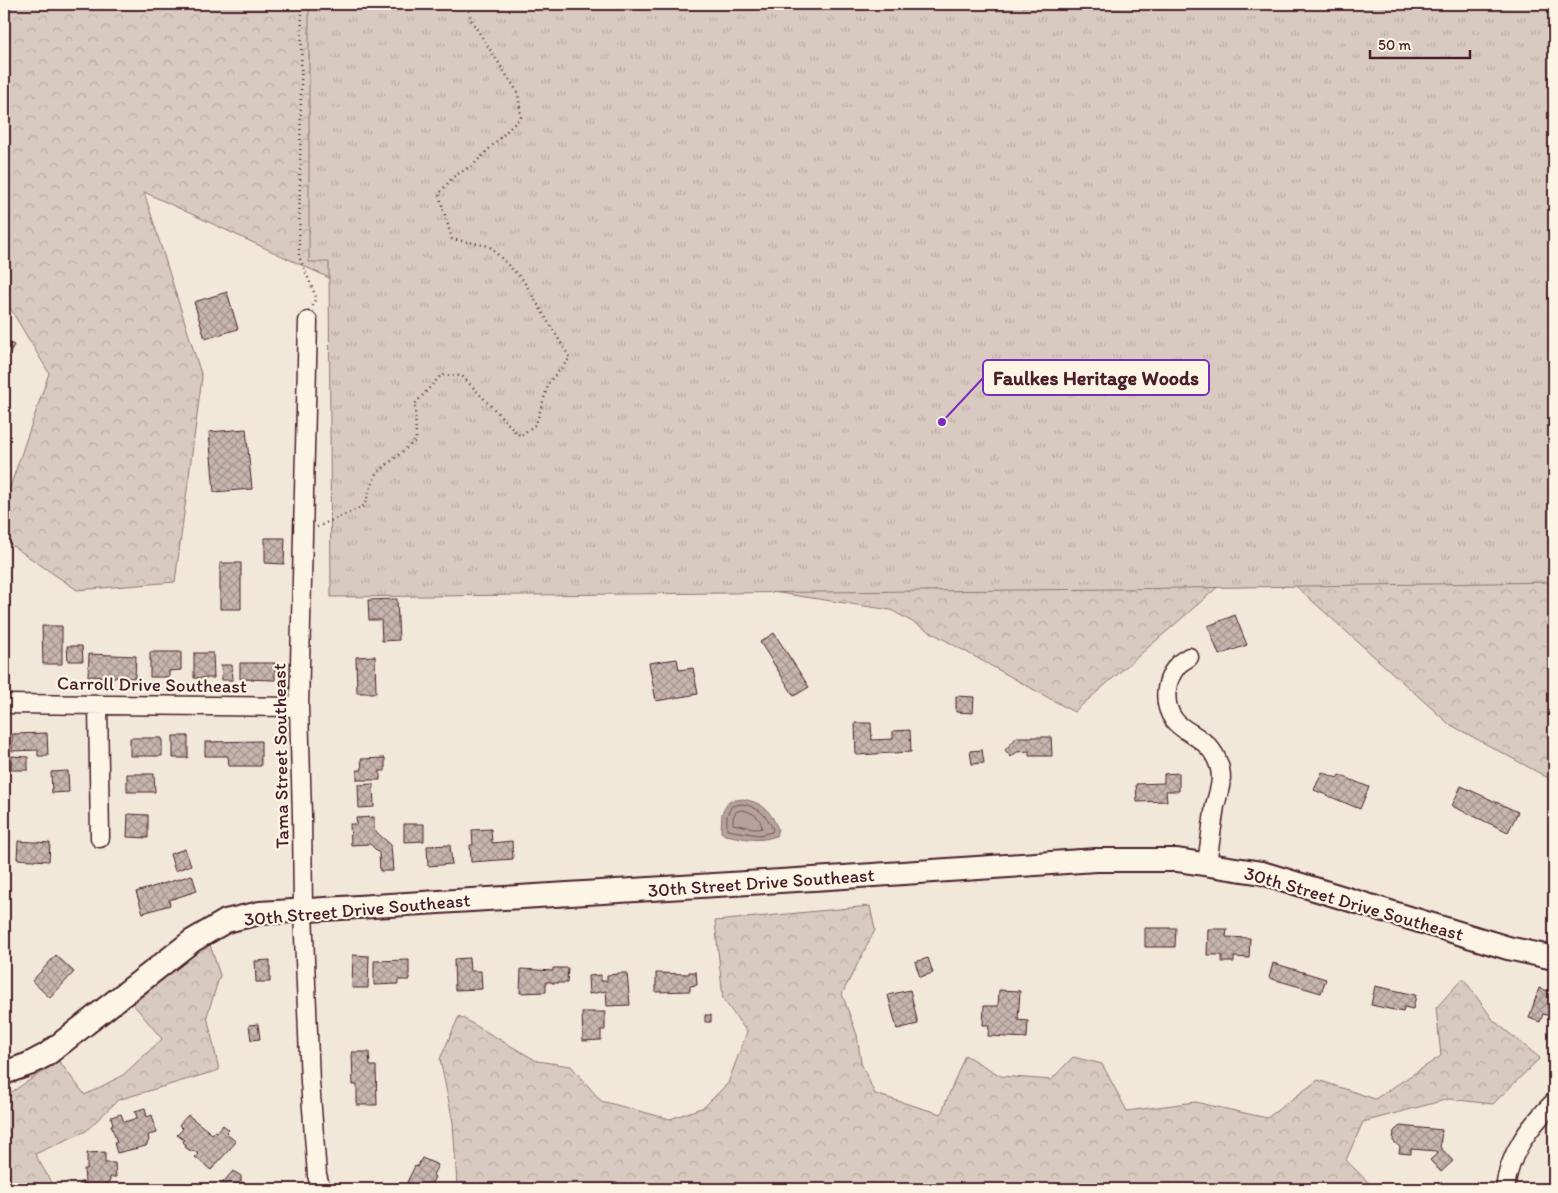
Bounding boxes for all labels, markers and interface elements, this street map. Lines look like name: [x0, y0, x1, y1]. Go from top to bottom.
scale bar: [1370, 28, 1470, 60]
text: 50 m: [1378, 36, 1411, 54]
callout: Faulkes Heritage Woods: [983, 360, 1209, 395]
text: Faulkes Heritage Woods: [993, 366, 1199, 391]
street label: Tama Street Southeast: [267, 663, 294, 849]
street label: Carroll Drive Southeast: [57, 671, 247, 698]
street label: 30th Street Drive Southeast: [1241, 861, 1466, 946]
street label: 30th Street Drive Southeast: [647, 863, 875, 902]
street label: 30th Street Drive Southeast: [243, 888, 471, 931]

